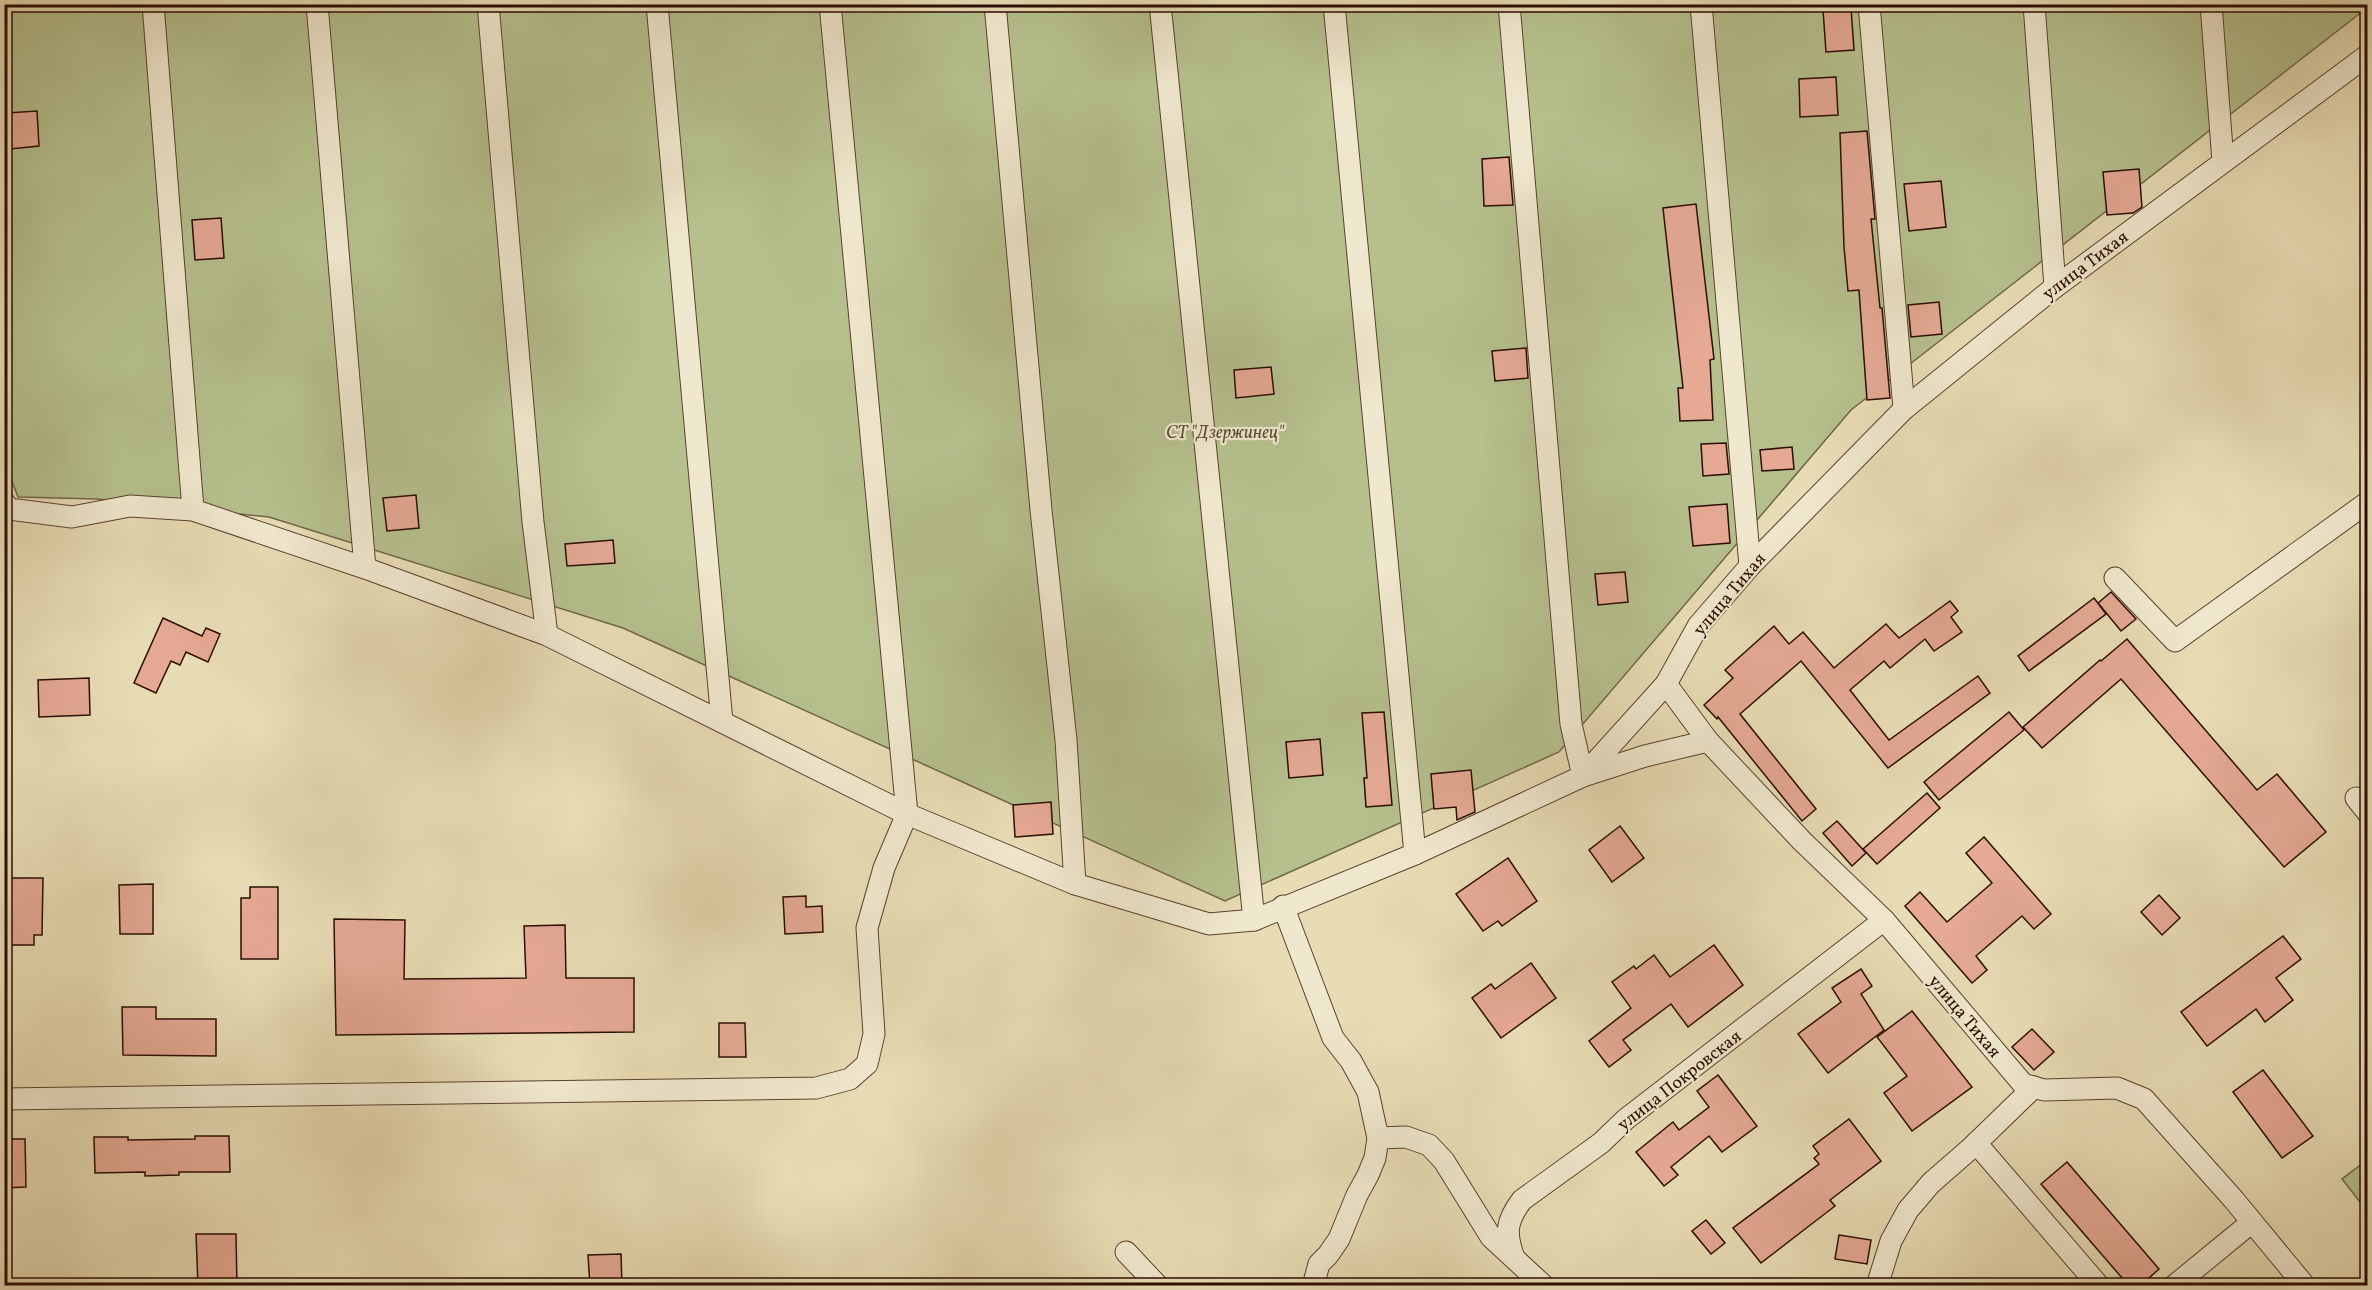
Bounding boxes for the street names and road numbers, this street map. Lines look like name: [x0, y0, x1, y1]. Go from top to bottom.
street label: улица Тихая: [2038, 226, 2134, 307]
street label: улица Тихая: [1688, 548, 1772, 642]
street label: улица Тихая: [1922, 970, 2006, 1064]
street label: улица Покровская: [1613, 1025, 1747, 1138]

